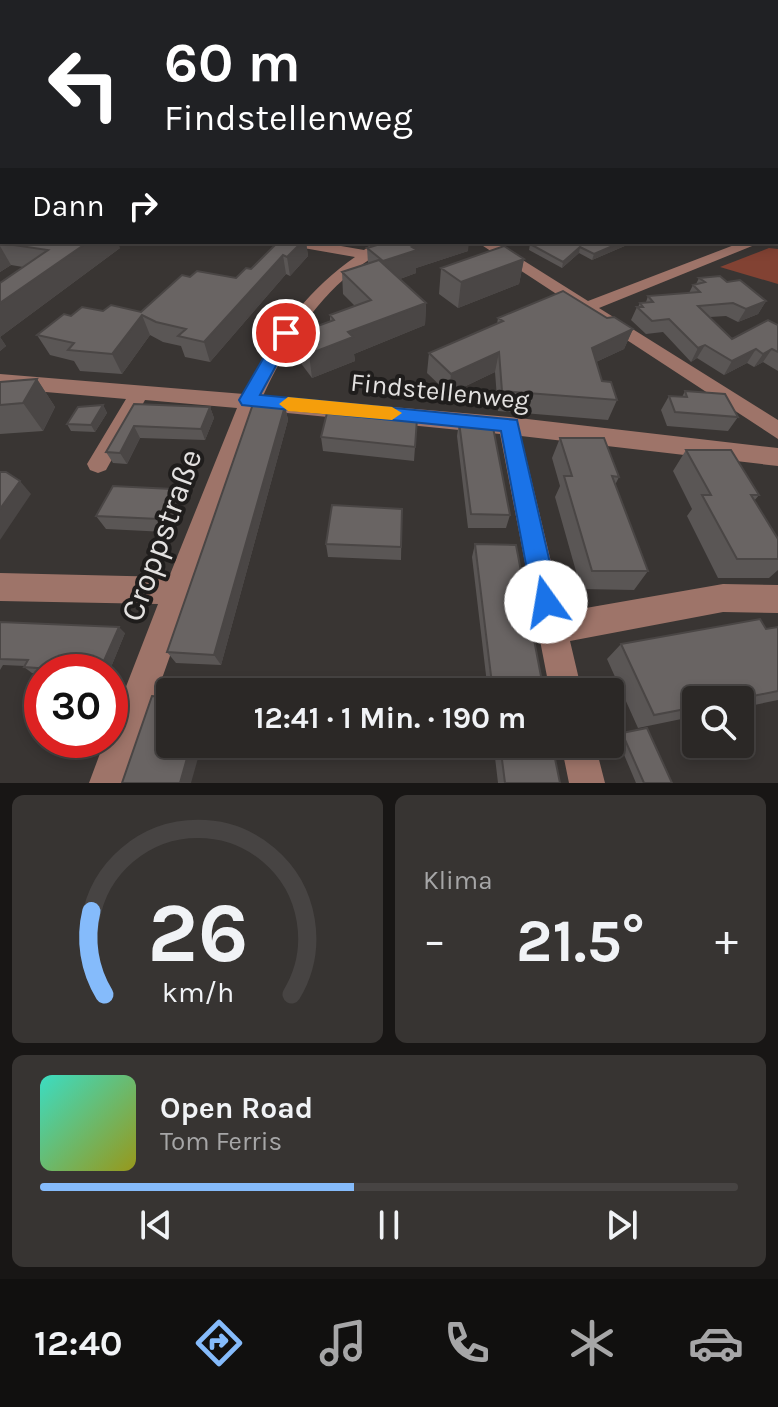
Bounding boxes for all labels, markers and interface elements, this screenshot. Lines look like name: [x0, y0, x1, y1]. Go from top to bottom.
text: 60 m: [164, 30, 301, 95]
icon: left: [32, 32, 136, 136]
text: Findstellenweg: [164, 97, 413, 139]
icon: right: [121, 184, 165, 228]
text: Dann: [32, 188, 105, 224]
pin: [252, 299, 320, 367]
icon: arrive: [264, 311, 308, 355]
street label: Findstellenweg: [349, 367, 531, 416]
street label: Croppstraße: [113, 444, 210, 626]
position arrow: [504, 560, 588, 644]
speed limit sign: 30: [24, 654, 128, 758]
map controls: [682, 686, 754, 758]
button: search: [682, 686, 754, 758]
text: 12:41 · 1 Min. · 190 m: [254, 700, 526, 736]
text: Klima: [423, 865, 492, 896]
text: 26: [147, 885, 248, 982]
text: 21.5°: [516, 906, 645, 976]
text: −: [423, 915, 446, 966]
text: +: [715, 915, 738, 966]
text: km/h: [161, 976, 234, 1009]
text: Open Road: [160, 1090, 313, 1126]
text: Tom Ferris: [160, 1126, 282, 1157]
icon: previous: [134, 1203, 178, 1247]
icon: pause: [367, 1203, 411, 1247]
icon: next: [600, 1203, 644, 1247]
icon: directions: [191, 1315, 247, 1371]
icon: music: [315, 1315, 371, 1371]
icon: phone: [439, 1315, 495, 1371]
icon: climate: [564, 1315, 620, 1371]
icon: car: [688, 1315, 744, 1371]
text: 12:40: [34, 1322, 123, 1364]

